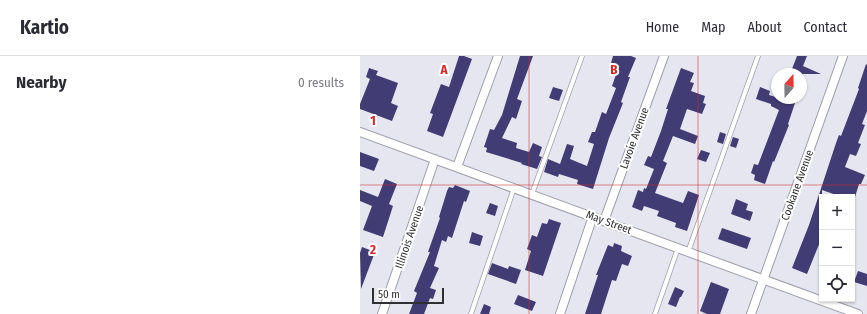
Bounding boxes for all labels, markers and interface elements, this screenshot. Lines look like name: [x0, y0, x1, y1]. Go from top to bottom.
text: Kartio: [20, 16, 69, 39]
text: Home: [646, 19, 679, 36]
text: Map: [701, 19, 725, 36]
text: About: [747, 19, 782, 36]
text: Contact: [804, 19, 847, 36]
text: A: [439, 62, 448, 77]
text: B: [610, 62, 618, 77]
north arrow: [771, 68, 807, 104]
text: Nearby: [16, 72, 67, 93]
text: 0 results: [298, 75, 344, 90]
street label: Lavoie Avenue: [617, 106, 652, 171]
text: 1: [370, 113, 376, 128]
street label: Cookane Avenue: [779, 148, 816, 222]
map controls: [819, 194, 855, 302]
button: +: [819, 194, 855, 230]
street label: Illinois Avenue: [393, 204, 426, 271]
street label: May Street: [584, 208, 634, 237]
button: −: [819, 230, 855, 266]
text: 2: [369, 242, 376, 257]
button: locate: [819, 266, 855, 302]
scale bar: [372, 286, 444, 305]
text: 50 m: [378, 288, 400, 301]

